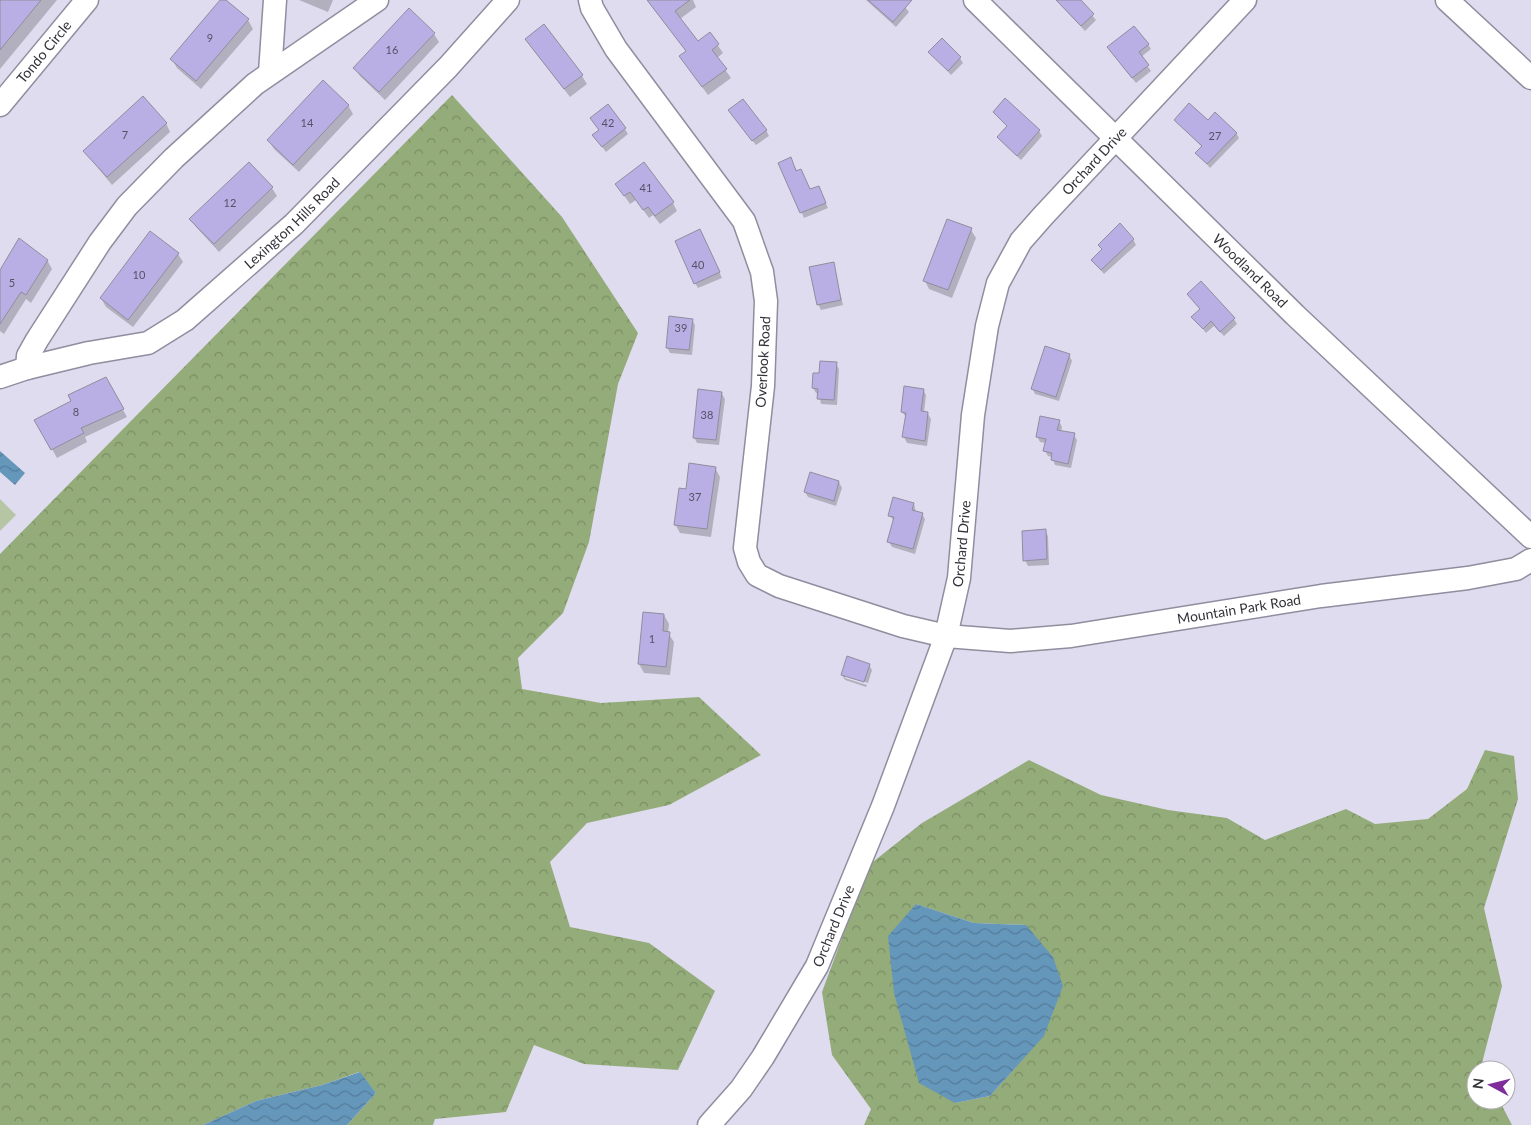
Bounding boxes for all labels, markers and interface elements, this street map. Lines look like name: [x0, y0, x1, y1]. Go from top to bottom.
street label: Tondo Circle: [13, 17, 75, 86]
house number: 9: [207, 31, 213, 44]
house number: 16: [386, 43, 398, 56]
house number: 14: [301, 116, 314, 129]
house number: 42: [602, 116, 614, 129]
street label: Orchard Drive: [1058, 123, 1130, 198]
house number: 7: [122, 128, 128, 141]
house number: 27: [1209, 129, 1221, 142]
street label: Lexington Hills Road: [240, 174, 343, 272]
house number: 41: [640, 181, 652, 194]
house number: 12: [224, 196, 236, 209]
street label: Woodland Road: [1210, 230, 1291, 311]
house number: 40: [692, 258, 705, 271]
house number: 10: [133, 268, 146, 281]
house number: 5: [9, 276, 15, 289]
street label: Overlook Road: [752, 316, 773, 408]
house number: 39: [675, 321, 687, 334]
house number: 8: [73, 405, 79, 418]
house number: 38: [701, 408, 713, 421]
house number: 37: [689, 490, 701, 503]
street label: Orchard Drive: [948, 500, 974, 589]
street label: Mountain Park Road: [1176, 590, 1302, 627]
house number: 1: [649, 632, 655, 645]
street label: Orchard Drive: [809, 882, 857, 969]
north arrow: [1466, 1060, 1516, 1110]
text: N: [1469, 1077, 1487, 1090]

